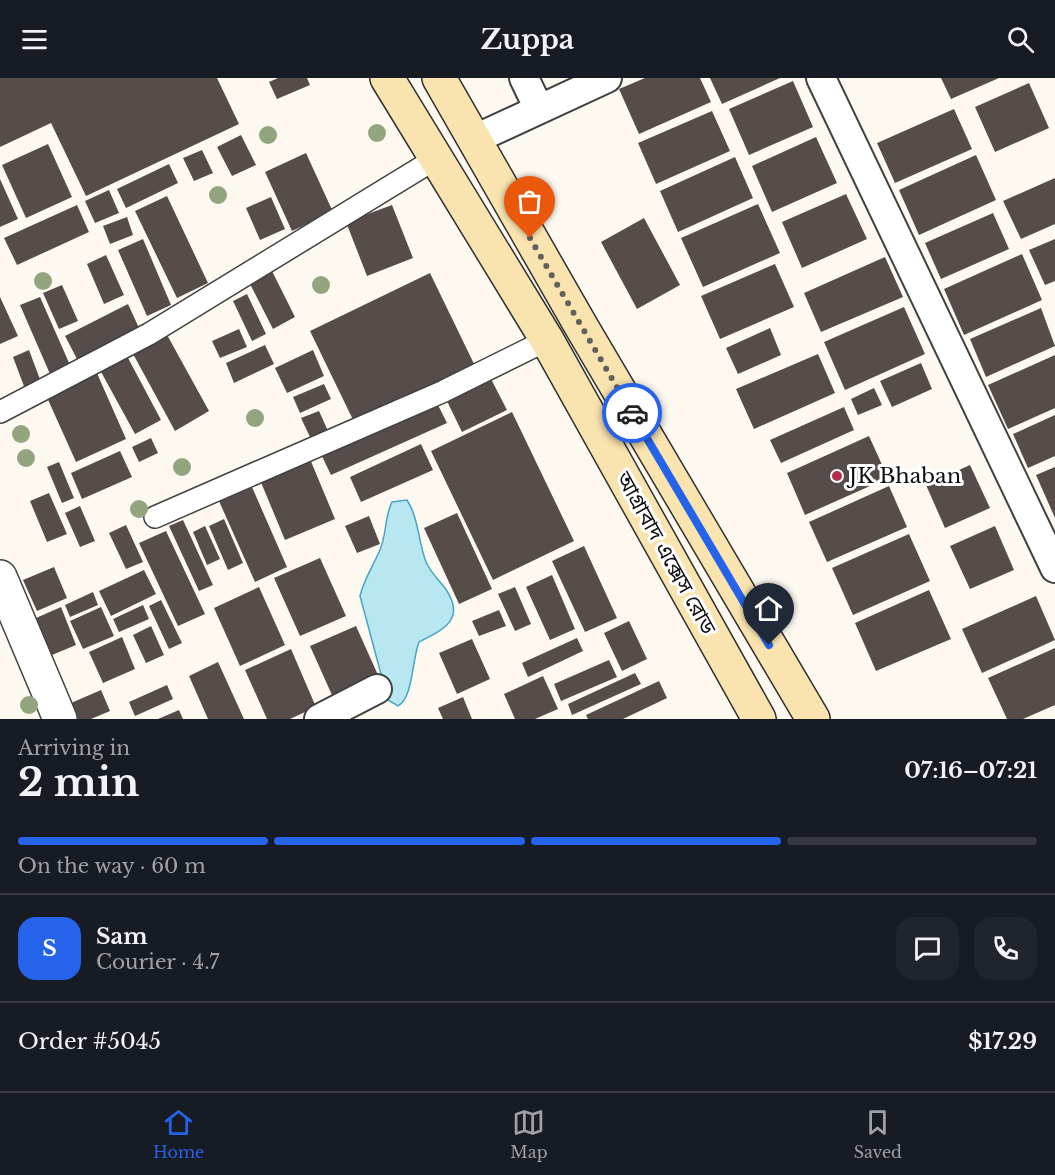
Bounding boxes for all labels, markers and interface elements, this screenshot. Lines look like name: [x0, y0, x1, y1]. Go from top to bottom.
icon: menu: [18, 23, 51, 56]
text: Zuppa: [481, 23, 574, 56]
icon: search: [1004, 23, 1037, 56]
pin: [504, 176, 555, 238]
icon: bag: [513, 185, 546, 218]
courier: [602, 383, 662, 443]
icon: car: [616, 397, 649, 430]
place label: JK Bhaban: [846, 463, 961, 489]
street label: আগ্রাবাদ এক্সেস রোড: [610, 466, 722, 640]
marker: JK Bhaban: [830, 469, 844, 483]
pin: [743, 583, 794, 645]
icon: home: [752, 592, 785, 625]
text: Arriving in: [18, 736, 130, 760]
text: 07:16–07:21: [904, 757, 1037, 784]
text: 2 min: [18, 758, 139, 807]
text: On the way · 60 m: [18, 854, 206, 878]
button: chat: [896, 917, 959, 980]
button: phone: [974, 917, 1037, 980]
text: Sam: [96, 923, 148, 950]
text: S: [42, 935, 57, 962]
text: Courier · 4.7: [96, 950, 219, 974]
text: Order #5045: [18, 1028, 161, 1055]
text: $17.29: [968, 1028, 1037, 1055]
tab: Home: [153, 1106, 204, 1162]
tab: Map: [510, 1106, 548, 1162]
tab: Saved: [854, 1106, 902, 1162]

